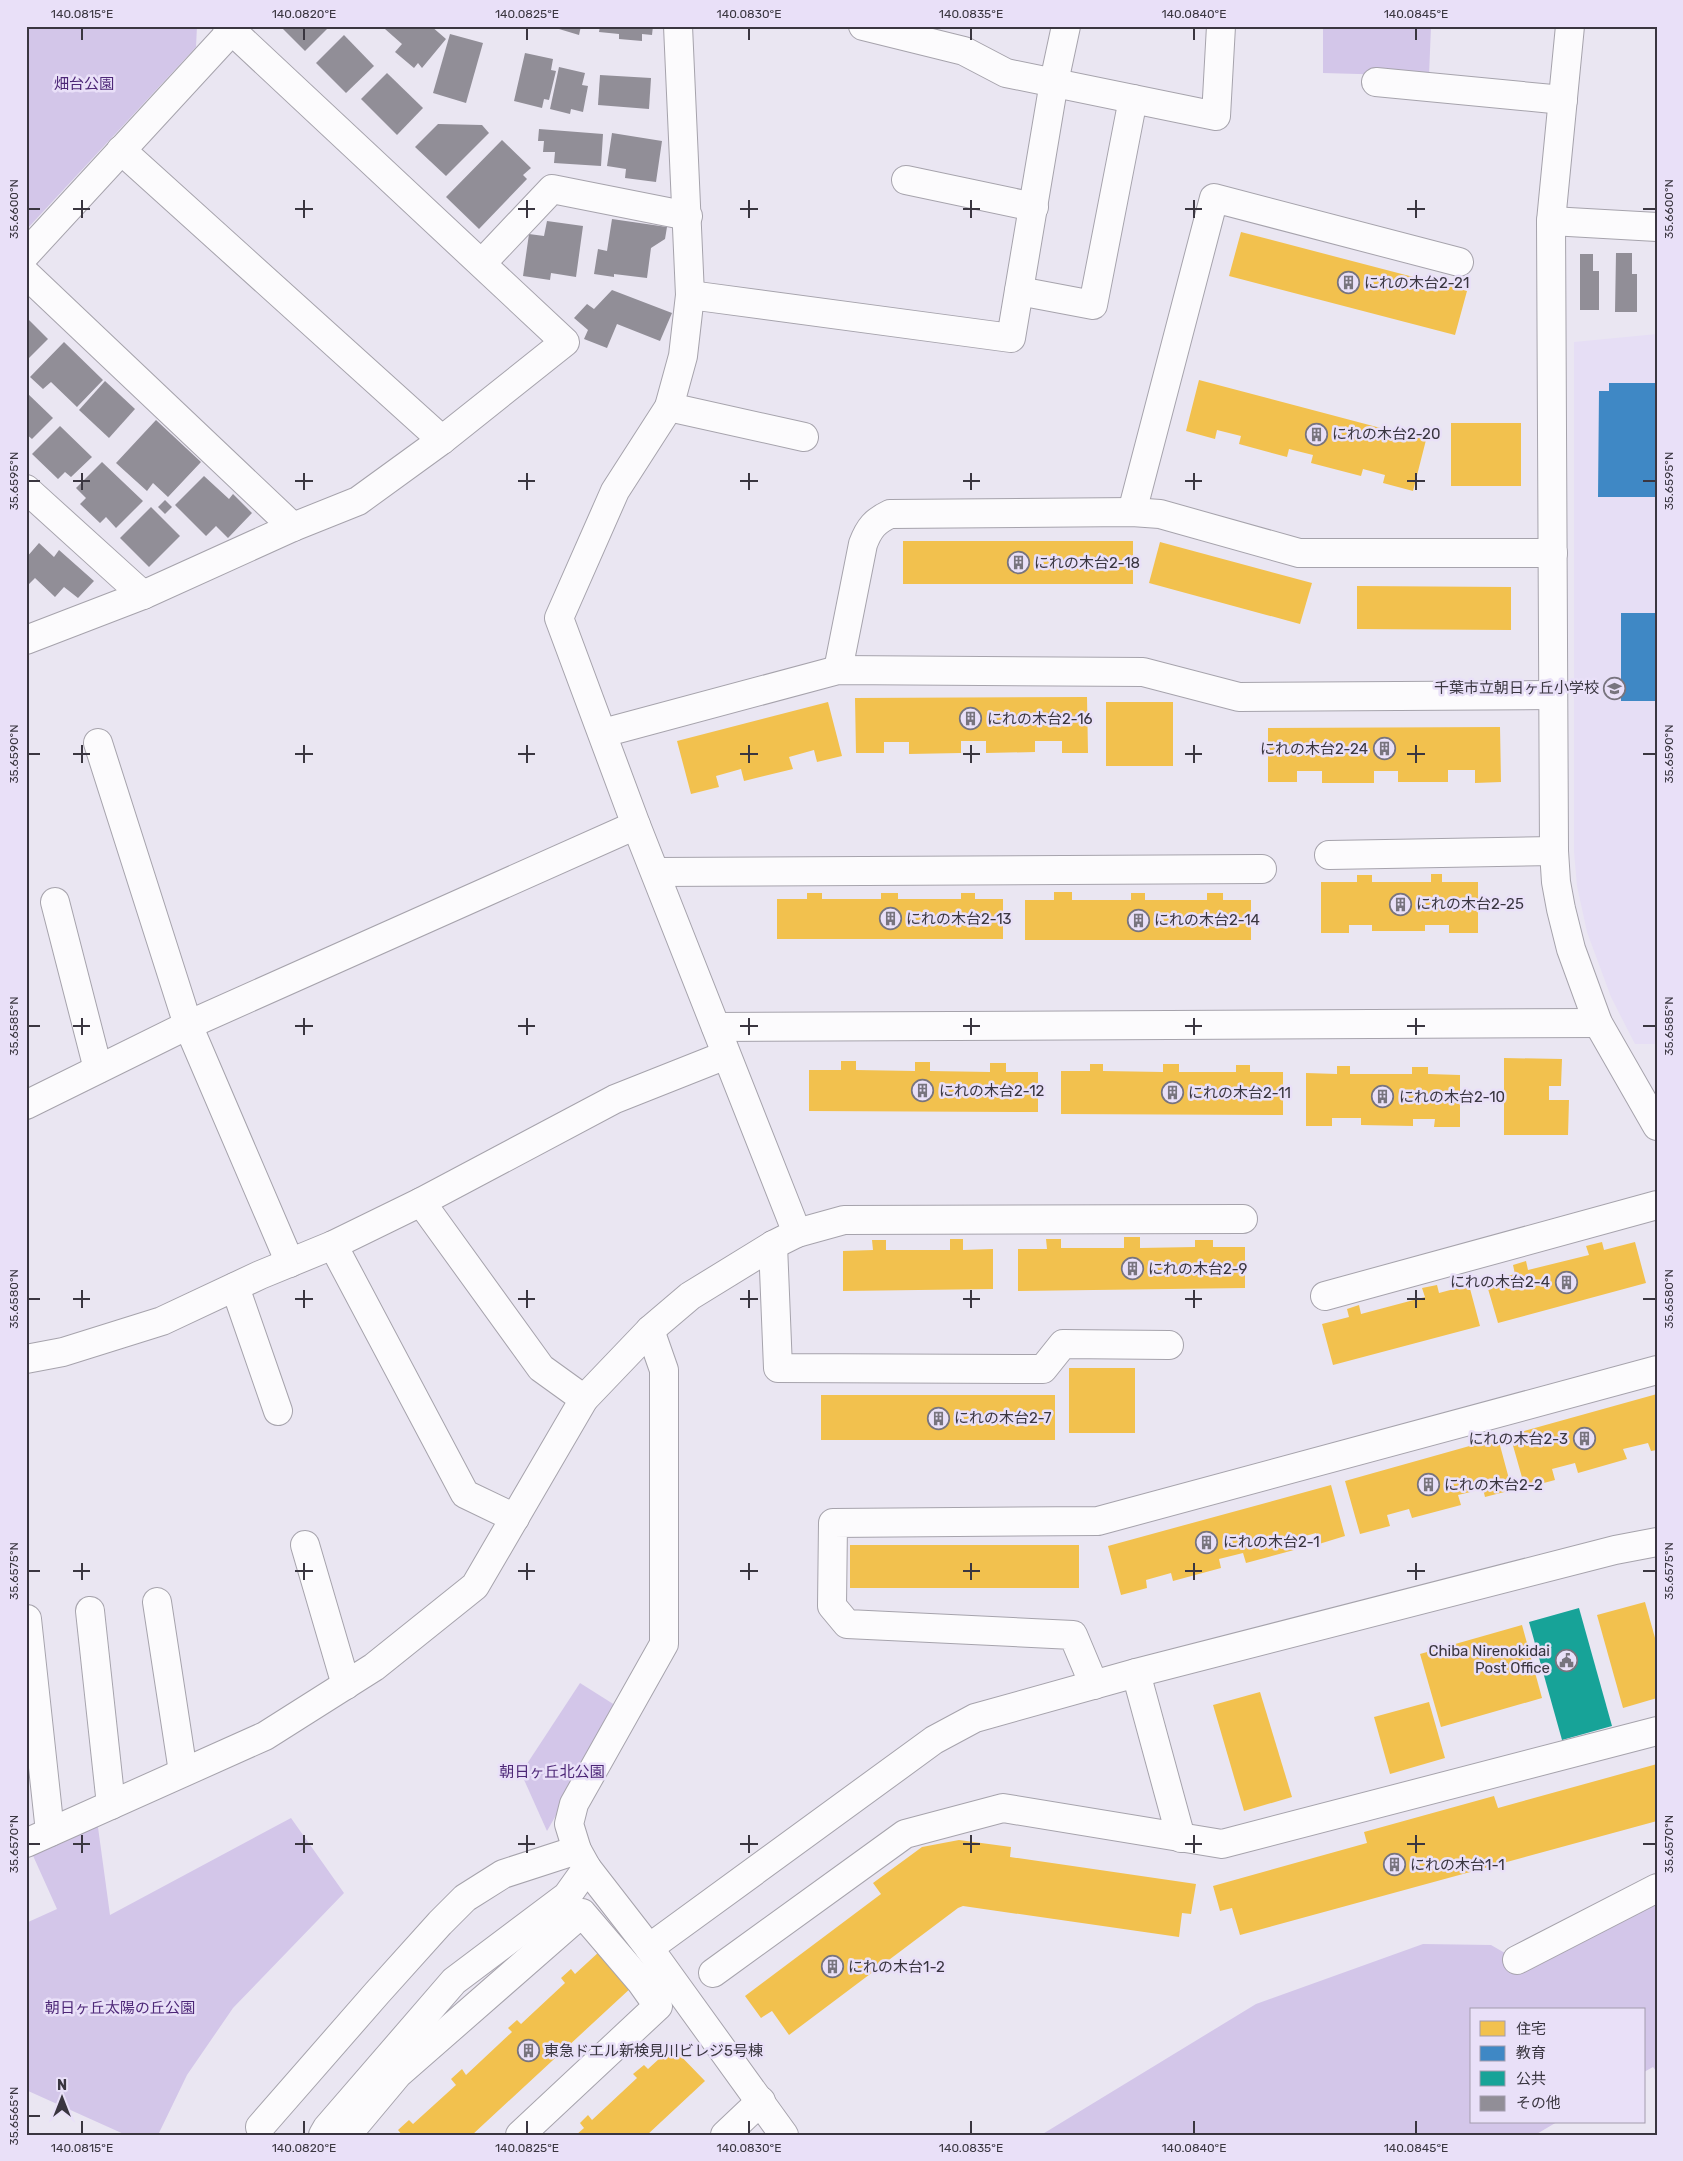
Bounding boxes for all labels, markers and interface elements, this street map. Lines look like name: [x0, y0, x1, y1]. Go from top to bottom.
text: 140.0815°E: [51, 7, 113, 21]
text: 140.0820°E: [272, 7, 336, 21]
text: 140.0825°E: [495, 7, 559, 21]
text: 140.0830°E: [717, 7, 781, 21]
text: 140.0835°E: [939, 7, 1003, 21]
text: 140.0840°E: [1161, 7, 1227, 21]
text: 140.0845°E: [1384, 7, 1448, 21]
park label: 畑台公園: [54, 75, 114, 93]
text: 35.6600°N: [7, 179, 21, 239]
text: 35.6600°N: [1662, 179, 1676, 239]
building icon: にれの木台2-21: [1336, 271, 1360, 295]
place label: にれの木台2-21: [1364, 274, 1469, 292]
building icon: にれの木台2-20: [1304, 422, 1328, 446]
place label: にれの木台2-20: [1332, 425, 1440, 443]
text: 35.6595°N: [7, 452, 21, 510]
text: 35.6595°N: [1662, 452, 1676, 510]
building icon: にれの木台2-18: [1006, 551, 1030, 575]
place label: にれの木台2-18: [1034, 554, 1140, 572]
school or university icon: 千葉市立朝日ヶ丘小学校: [1603, 676, 1627, 700]
place label: 千葉市立朝日ヶ丘小学校: [1434, 679, 1599, 697]
building icon: にれの木台2-16: [959, 707, 983, 731]
place label: にれの木台2-16: [987, 710, 1093, 728]
text: 35.6590°N: [7, 724, 21, 784]
text: 35.6590°N: [1662, 724, 1676, 784]
building icon: にれの木台2-24: [1372, 737, 1396, 761]
place label: にれの木台2-24: [1260, 740, 1368, 758]
building icon: にれの木台2-25: [1388, 892, 1412, 916]
place label: にれの木台2-25: [1416, 895, 1524, 913]
building icon: にれの木台2-13: [878, 907, 902, 931]
building icon: にれの木台2-14: [1126, 908, 1150, 932]
place label: にれの木台2-13: [906, 910, 1012, 928]
place label: にれの木台2-14: [1154, 911, 1260, 929]
text: 35.6585°N: [7, 996, 21, 1056]
text: 35.6585°N: [1662, 996, 1676, 1056]
building icon: にれの木台2-12: [911, 1079, 935, 1103]
building icon: にれの木台2-11: [1160, 1081, 1184, 1105]
place label: にれの木台2-12: [939, 1082, 1045, 1100]
place label: にれの木台2-11: [1188, 1084, 1291, 1102]
building icon: にれの木台2-10: [1371, 1085, 1395, 1109]
place label: にれの木台2-10: [1399, 1088, 1505, 1106]
building icon: にれの木台2-9: [1120, 1257, 1144, 1281]
place label: にれの木台2-9: [1148, 1260, 1248, 1278]
text: 35.6580°N: [7, 1269, 21, 1329]
text: 35.6580°N: [1662, 1269, 1676, 1329]
building icon: にれの木台2-4: [1554, 1270, 1578, 1294]
place label: にれの木台2-4: [1450, 1273, 1550, 1291]
building icon: にれの木台2-7: [926, 1406, 950, 1430]
place label: にれの木台2-7: [954, 1409, 1052, 1427]
building icon: にれの木台2-3: [1572, 1427, 1596, 1451]
place label: にれの木台2-3: [1469, 1430, 1568, 1448]
building icon: にれの木台2-2: [1416, 1473, 1440, 1497]
place label: にれの木台2-2: [1444, 1476, 1543, 1494]
building icon: にれの木台2-1: [1195, 1530, 1219, 1554]
place label: にれの木台2-1: [1223, 1533, 1320, 1551]
text: 35.6575°N: [7, 1542, 21, 1600]
text: 35.6575°N: [1662, 1542, 1676, 1600]
place label: Chiba Nirenokidai Post Office: [1428, 1642, 1550, 1677]
public building icon: Chiba Nirenokidai Post Office: [1554, 1648, 1578, 1672]
park label: 朝日ヶ丘北公園: [499, 1763, 605, 1781]
text: 35.6570°N: [7, 1815, 21, 1873]
text: 35.6570°N: [1662, 1815, 1676, 1873]
building icon: にれの木台1-1: [1382, 1853, 1406, 1877]
place label: にれの木台1-1: [1410, 1856, 1505, 1874]
building icon: にれの木台1-2: [820, 1955, 844, 1979]
place label: にれの木台1-2: [848, 1958, 945, 1976]
park label: 朝日ヶ丘太陽の丘公園: [45, 1999, 195, 2017]
legend: [1470, 2008, 1646, 2124]
text: 住宅: [1516, 2020, 1546, 2038]
building icon: 東急ドエル新検見川ビレジ5号棟: [516, 2039, 540, 2063]
place label: 東急ドエル新検見川ビレジ5号棟: [544, 2042, 763, 2060]
text: 教育: [1516, 2044, 1546, 2062]
text: 公共: [1516, 2070, 1546, 2088]
north arrow: [38, 2074, 88, 2124]
text: N: [57, 2077, 67, 2094]
text: 35.6565°N: [7, 2087, 21, 2145]
text: その他: [1516, 2094, 1561, 2112]
text: 140.0815°E: [51, 2141, 113, 2155]
text: 140.0820°E: [272, 2141, 336, 2155]
text: 140.0825°E: [495, 2141, 559, 2155]
text: 140.0830°E: [717, 2141, 781, 2155]
text: 140.0835°E: [939, 2141, 1003, 2155]
text: 140.0840°E: [1161, 2141, 1227, 2155]
text: 140.0845°E: [1384, 2141, 1448, 2155]

